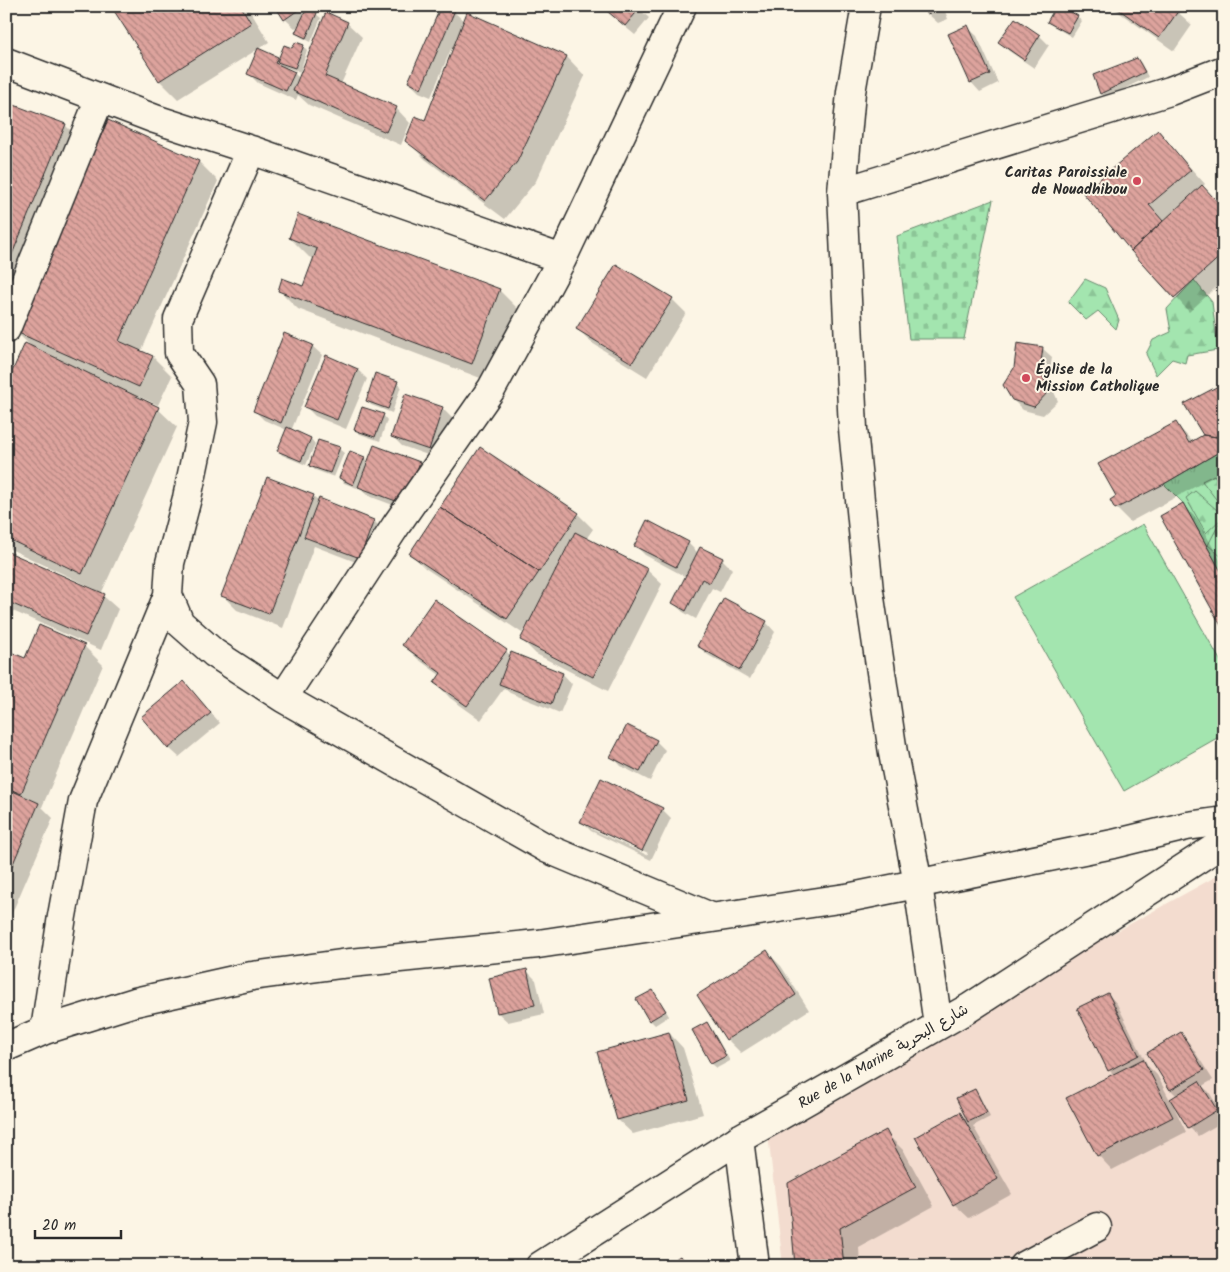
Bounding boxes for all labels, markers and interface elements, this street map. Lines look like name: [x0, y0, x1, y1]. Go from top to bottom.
place label: Caritas Paroissiale de Nouadhibou: [1005, 161, 1128, 202]
marker: Caritas Paroissiale de Nouadhibou: [1131, 175, 1143, 187]
place label: Église de la Mission Catholique: [1036, 358, 1160, 399]
marker: Église de la Mission Catholique: [1020, 372, 1032, 384]
street label: Rue de la Marine شارع البحرية: [794, 998, 973, 1116]
scale bar: [35, 1207, 121, 1239]
text: 20 m: [42, 1214, 76, 1238]

